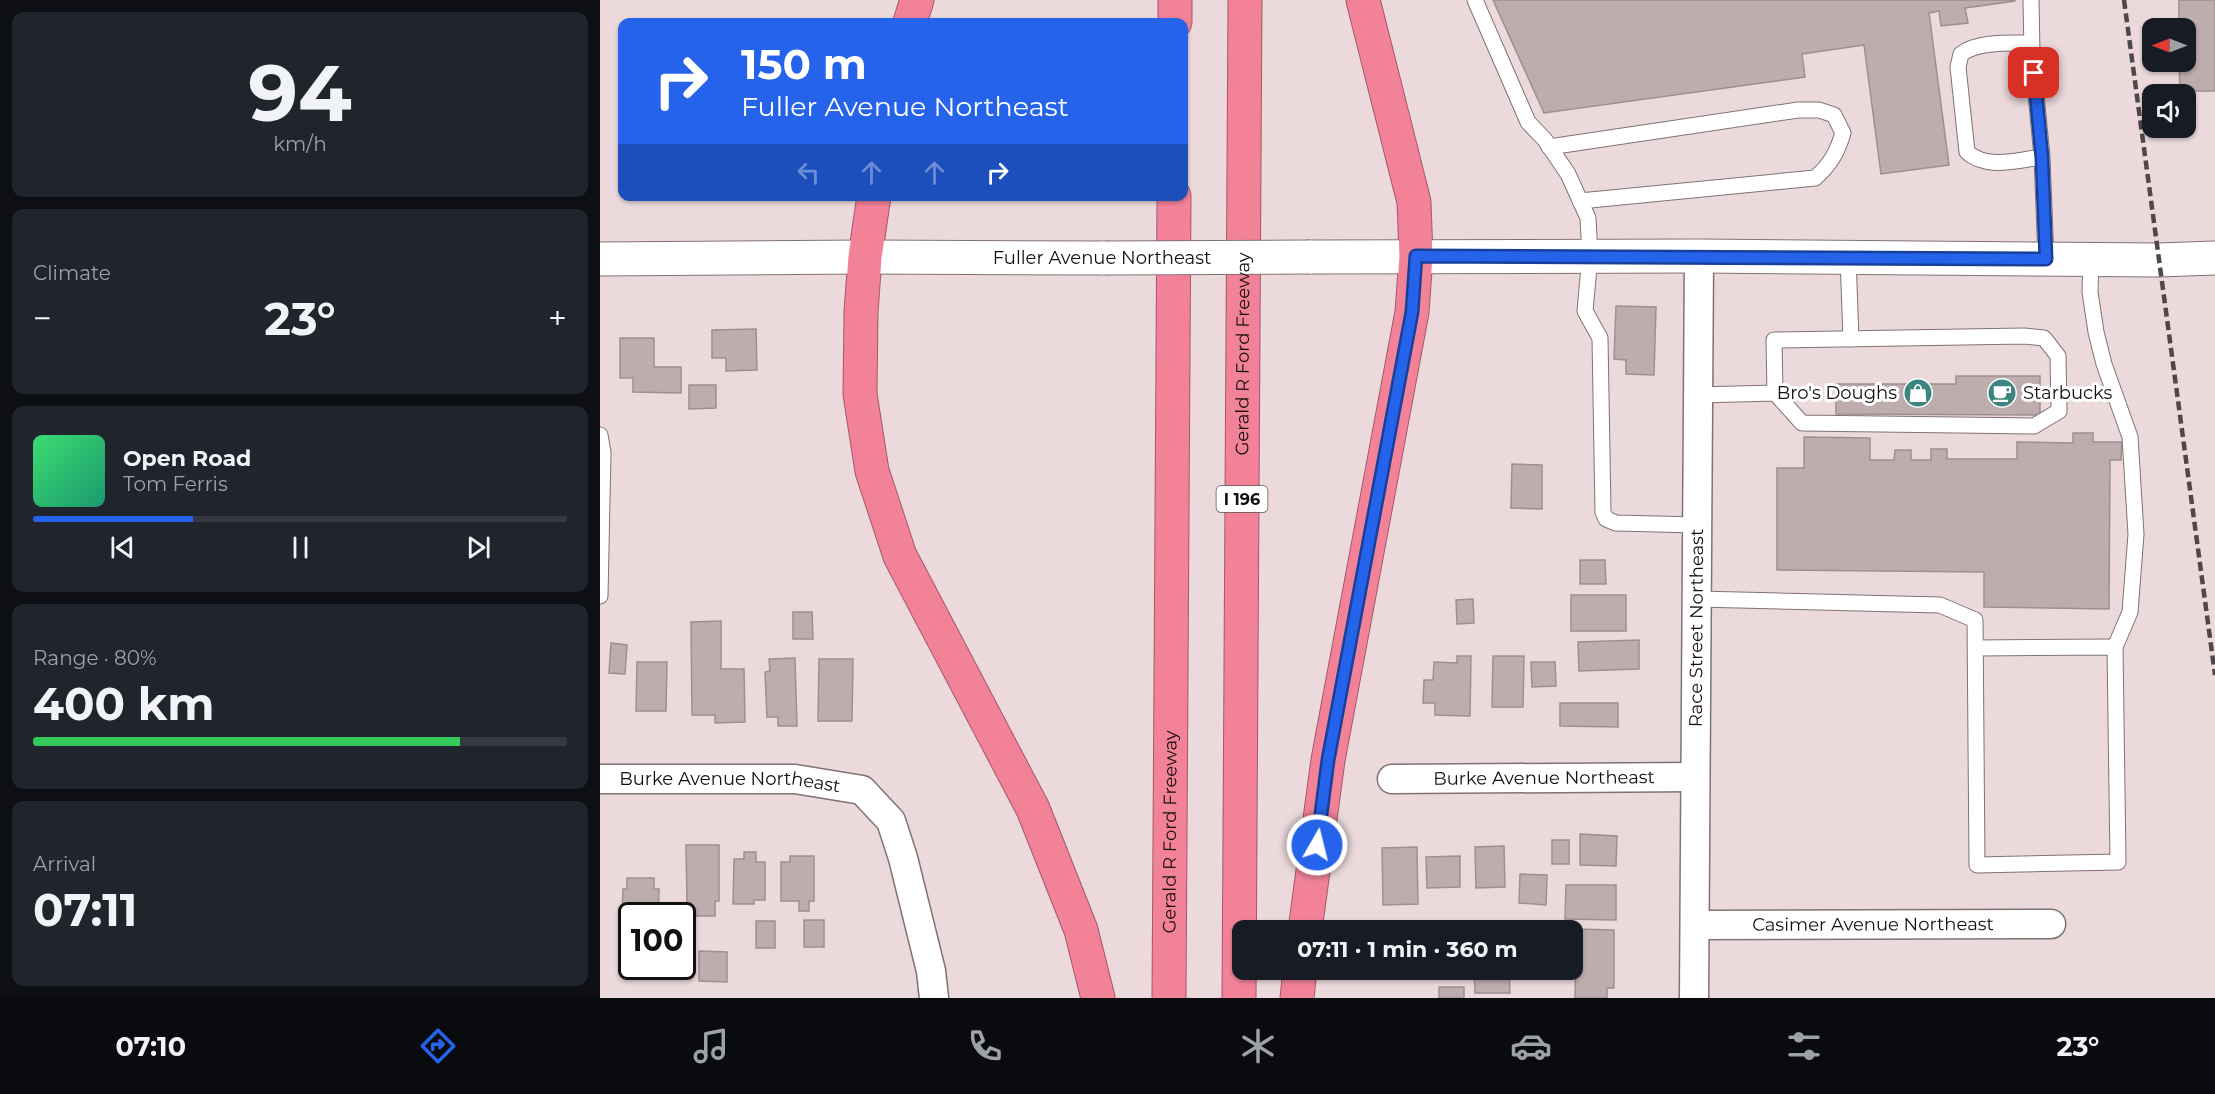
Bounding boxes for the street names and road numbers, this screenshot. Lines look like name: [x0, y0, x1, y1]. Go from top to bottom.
street label: Fuller Avenue Northeast: [993, 247, 1211, 269]
street label: Gerald R Ford Freeway: [1231, 252, 1254, 456]
road number: I 196: [1216, 486, 1268, 512]
street label: Race Street Northeast: [1685, 529, 1708, 727]
street label: Gerald R Ford Freeway: [1158, 730, 1182, 934]
street label: Burke Avenue Northeast: [1433, 766, 1655, 790]
street label: Burke Avenue Northeast: [619, 768, 842, 797]
street label: Casimer Avenue Northeast: [1752, 913, 1994, 936]

